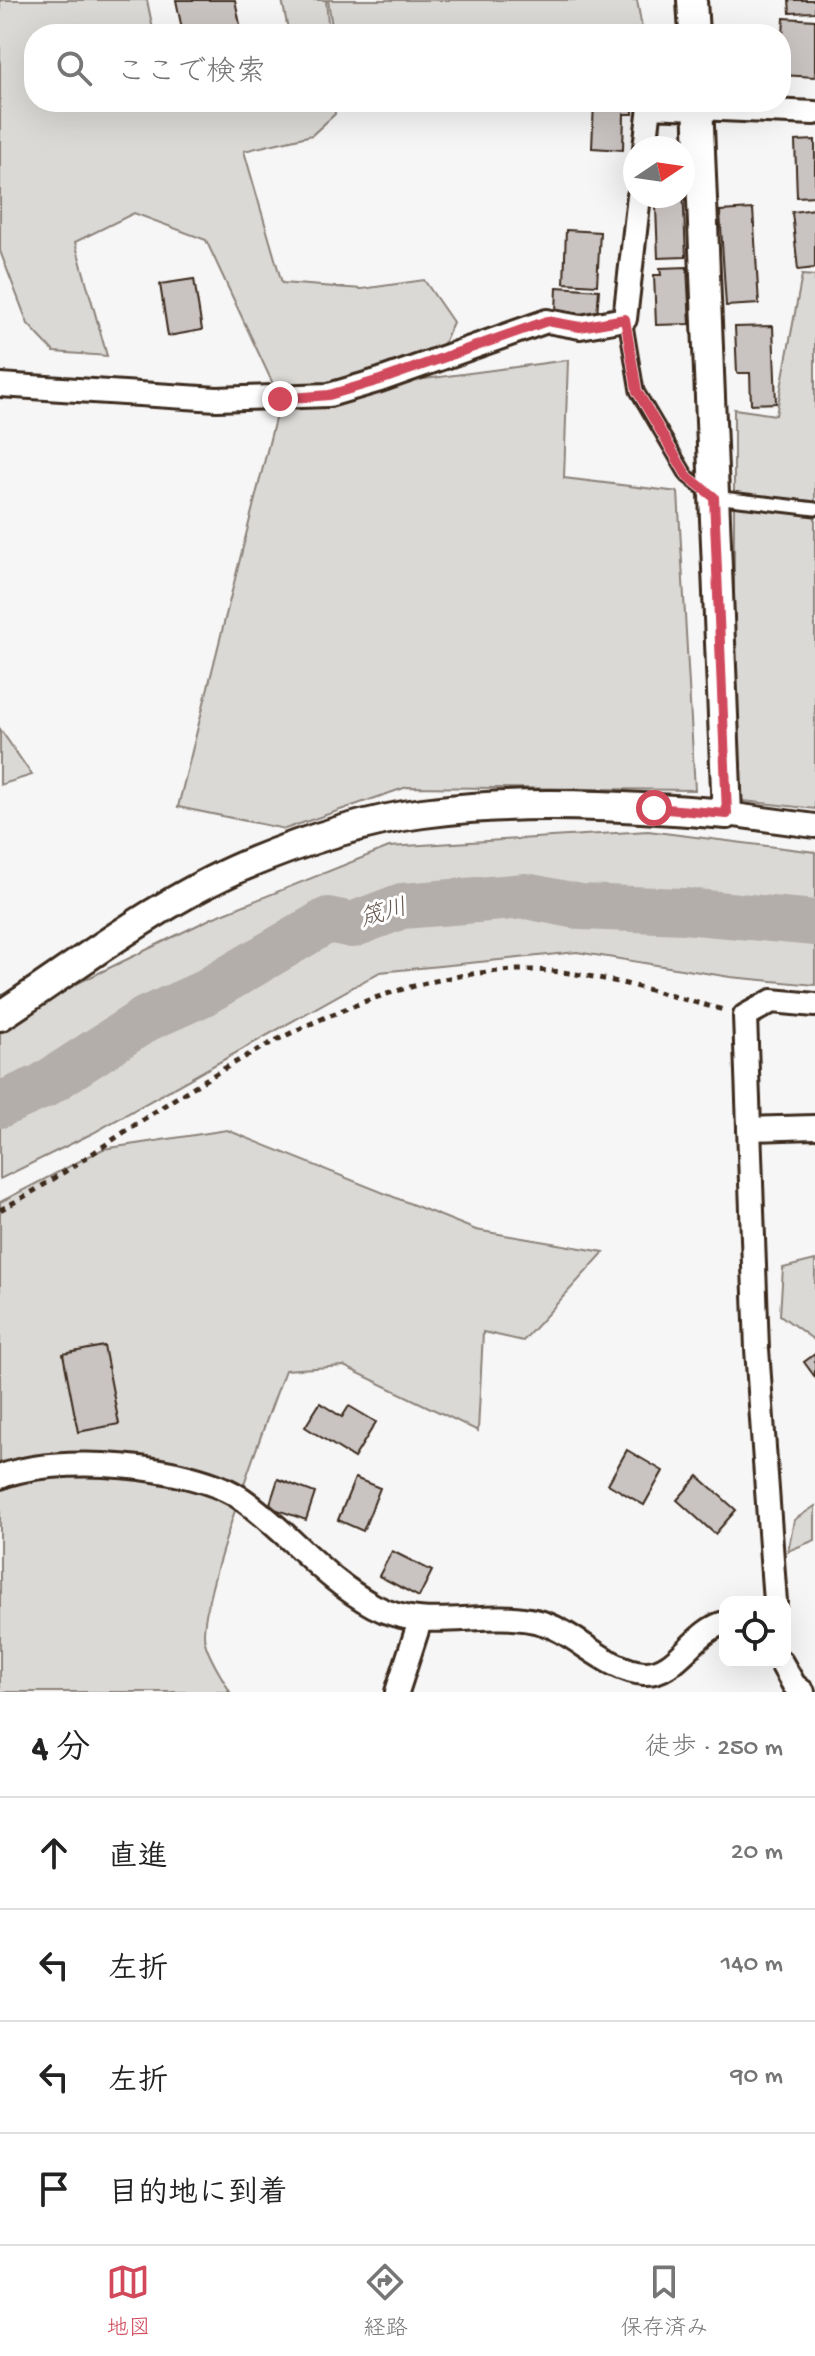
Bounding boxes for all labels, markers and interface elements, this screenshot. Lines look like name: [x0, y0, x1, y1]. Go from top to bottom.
search box: [24, 24, 791, 112]
icon: search: [52, 46, 96, 90]
text: ここで検索: [116, 57, 266, 92]
north arrow: [623, 136, 695, 208]
route end: [262, 381, 298, 417]
route start: [636, 790, 672, 826]
water label: 筬川: [357, 893, 411, 936]
map controls: [719, 1596, 791, 1668]
button: locate: [719, 1596, 791, 1668]
text: 4 分: [32, 1731, 90, 1771]
text: 徒歩 · 250 m: [645, 1734, 783, 1765]
icon: ahead: [32, 1831, 76, 1875]
text: 20 m: [731, 1838, 783, 1869]
text: 直進: [108, 1842, 168, 1877]
icon: left: [32, 1943, 76, 1987]
text: 140 m: [721, 1950, 783, 1981]
text: 左折: [108, 1954, 168, 1989]
icon: left: [32, 2055, 76, 2099]
text: 90 m: [731, 2062, 783, 2093]
text: 左折: [108, 2066, 168, 2101]
icon: arrive: [32, 2167, 76, 2211]
text: 目的地に到着: [108, 2178, 288, 2213]
tab: 地図: [106, 2260, 151, 2343]
tab: 経路: [363, 2260, 408, 2343]
tab: 保存済み: [620, 2260, 709, 2343]

